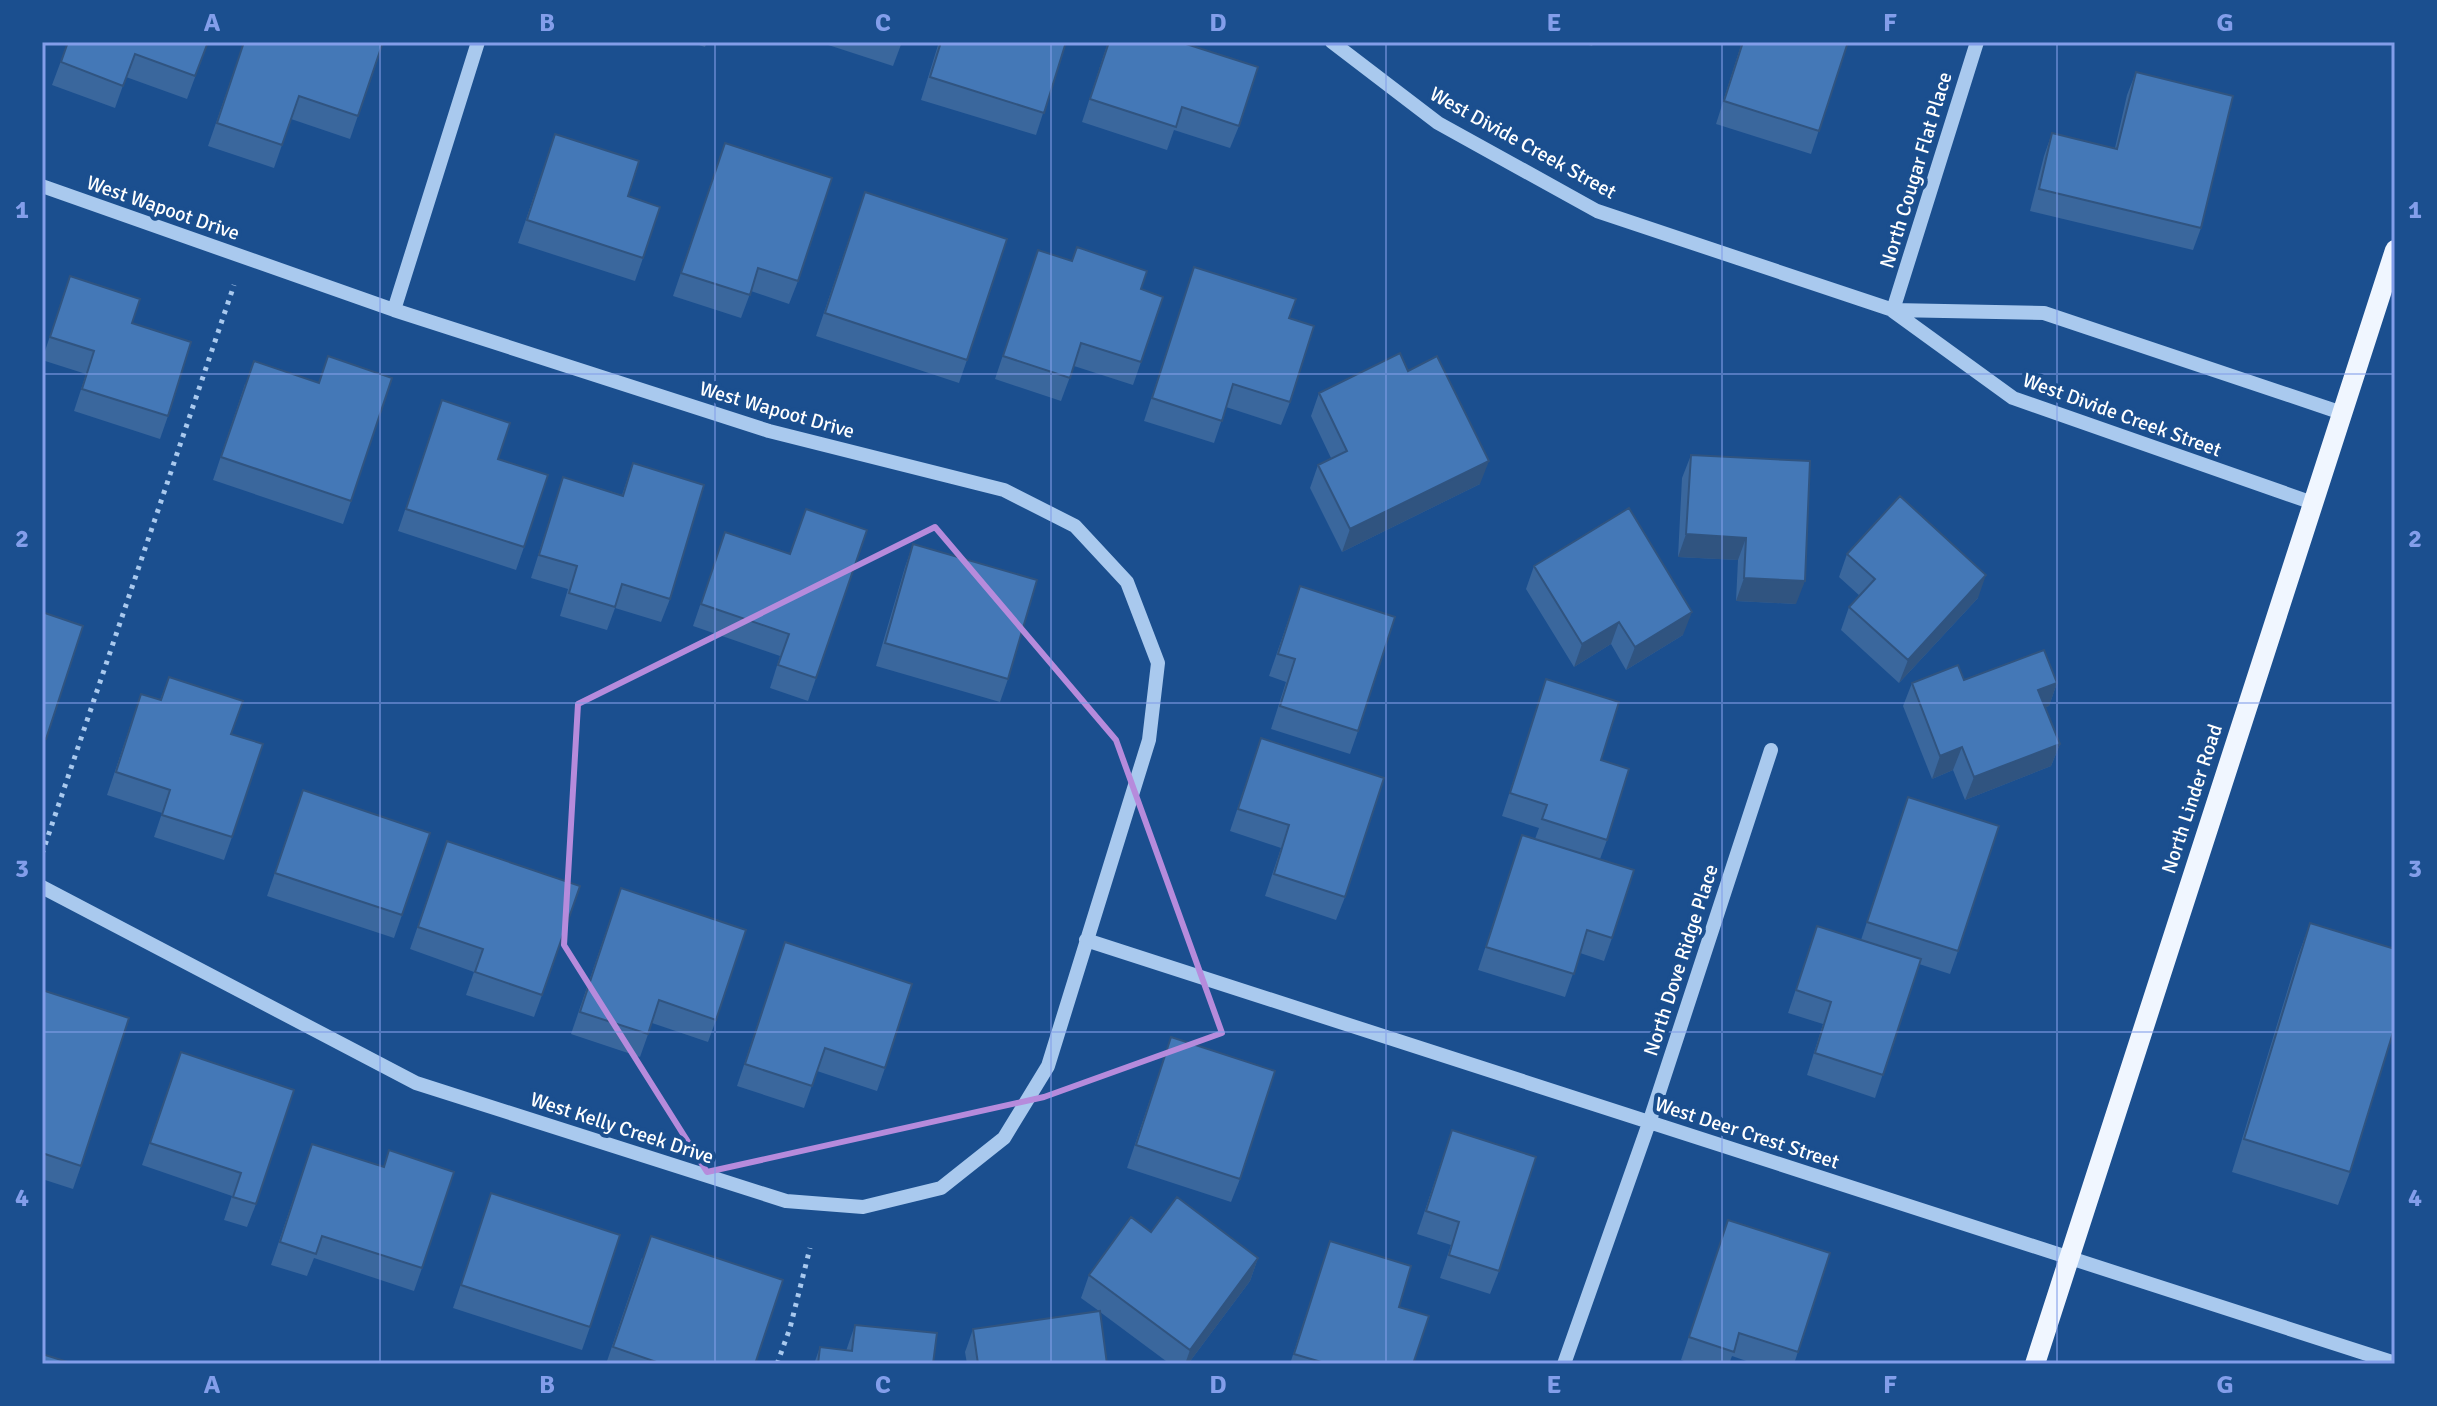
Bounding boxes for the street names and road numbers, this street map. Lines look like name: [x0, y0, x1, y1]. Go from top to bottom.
street label: North Cougar Flat Place: [1874, 69, 1958, 271]
street label: West Divide Creek Street: [1425, 81, 1621, 205]
street label: West Wapoot Drive: [83, 170, 243, 246]
street label: West Divide Creek Street: [2019, 367, 2225, 463]
street label: West Wapoot Drive: [697, 376, 857, 444]
street label: North Linder Road: [2156, 721, 2228, 877]
street label: North Dove Ridge Place: [1638, 861, 1724, 1059]
street label: West Kelly Creek Drive: [527, 1087, 717, 1169]
street label: West Deer Crest Street: [1652, 1091, 1842, 1175]

